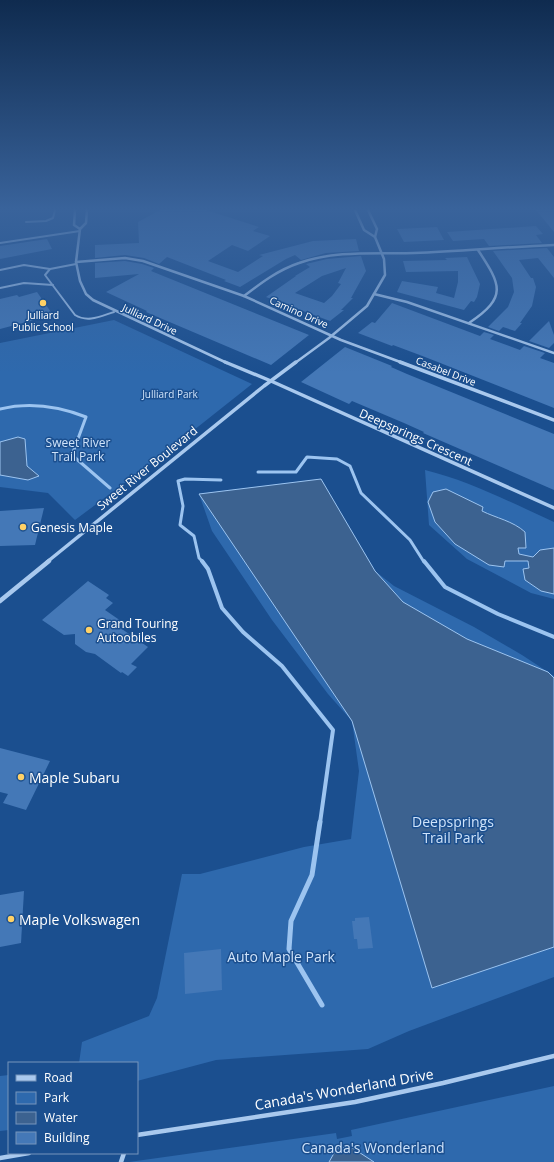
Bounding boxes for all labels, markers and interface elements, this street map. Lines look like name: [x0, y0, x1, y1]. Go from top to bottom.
street label: Camino Drive: [267, 293, 331, 331]
marker: Julliard Public School: [38, 298, 48, 308]
street label: Julliard Drive: [119, 300, 180, 338]
place label: Julliard Public School: [12, 308, 74, 334]
street label: Casabel Drive: [414, 353, 479, 389]
park label: Julliard Park: [141, 387, 199, 401]
street label: Deepsprings Crescent: [357, 404, 475, 470]
street label: Sweet River Boulevard: [93, 422, 201, 514]
park label: Sweet River Trail Park: [46, 434, 111, 465]
place label: Genesis Maple: [31, 519, 113, 536]
marker: Genesis Maple: [18, 522, 28, 532]
place label: Grand Touring Autoobiles: [97, 615, 179, 646]
marker: Grand Touring Autoobiles: [84, 625, 94, 635]
place label: Maple Subaru: [29, 768, 120, 787]
marker: Maple Subaru: [16, 772, 26, 782]
park label: Deepsprings Trail Park: [412, 812, 494, 847]
place label: Maple Volkswagen: [19, 910, 140, 929]
marker: Maple Volkswagen: [6, 914, 16, 924]
park label: Auto Maple Park: [227, 947, 336, 966]
legend: [8, 1062, 138, 1154]
street label: Canada's Wonderland Drive: [253, 1064, 435, 1114]
text: Road: [44, 1069, 73, 1086]
text: Park: [44, 1089, 70, 1106]
text: Water: [44, 1109, 78, 1126]
text: Building: [44, 1129, 90, 1146]
park label: Canada's Wonderland: [301, 1138, 445, 1157]

